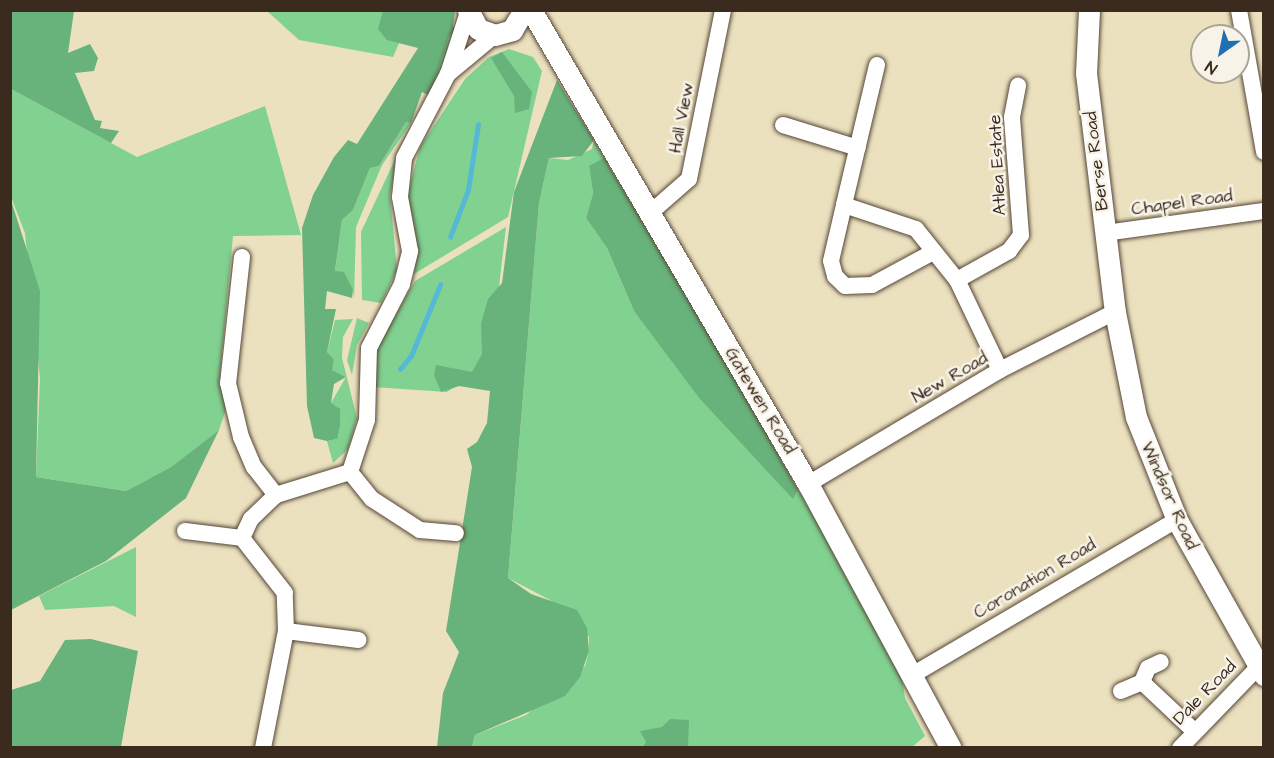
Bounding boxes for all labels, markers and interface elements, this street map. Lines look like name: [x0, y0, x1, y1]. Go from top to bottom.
north arrow: [1190, 24, 1250, 84]
text: N: [1201, 55, 1221, 79]
street label: Hall View: [665, 81, 699, 155]
street label: Berse Road: [1080, 110, 1114, 212]
street label: Atlea Estate: [985, 114, 1011, 216]
street label: Chapel Road: [1130, 185, 1234, 221]
street label: Gatewen Road: [720, 344, 800, 458]
street label: New Road: [908, 348, 992, 408]
street label: Windsor Road: [1136, 439, 1202, 553]
street label: Coronation Road: [970, 534, 1100, 624]
street label: Dale Road: [1169, 656, 1241, 730]

